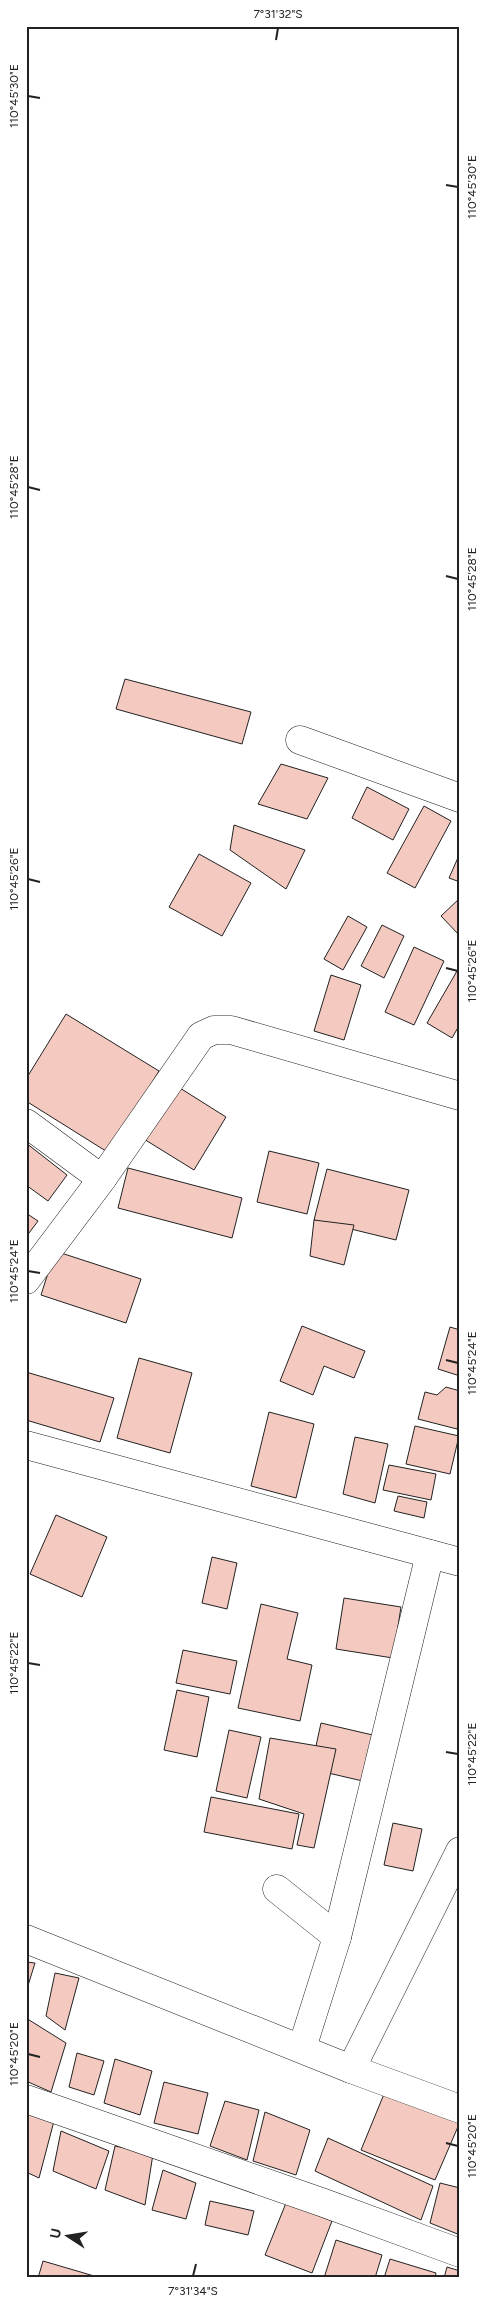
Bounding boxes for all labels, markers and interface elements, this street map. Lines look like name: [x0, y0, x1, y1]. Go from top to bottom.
text: 7°31'32"S: [253, 7, 303, 21]
text: 110°45'30"E: [7, 64, 21, 128]
text: 110°45'30"E: [465, 155, 479, 219]
text: 110°45'28"E: [7, 455, 21, 519]
text: 110°45'28"E: [465, 547, 479, 611]
text: 110°45'26"E: [7, 847, 21, 911]
text: 110°45'26"E: [465, 939, 479, 1003]
text: 110°45'24"E: [7, 1239, 21, 1303]
text: 110°45'24"E: [465, 1331, 479, 1395]
text: 110°45'22"E: [7, 1631, 21, 1695]
text: 110°45'22"E: [465, 1722, 479, 1786]
text: 110°45'20"E: [7, 2022, 21, 2086]
text: 110°45'20"E: [465, 2114, 479, 2178]
north arrow: [42, 2212, 92, 2262]
text: U: [46, 2227, 65, 2240]
text: 7°31'34"S: [168, 2284, 218, 2298]

